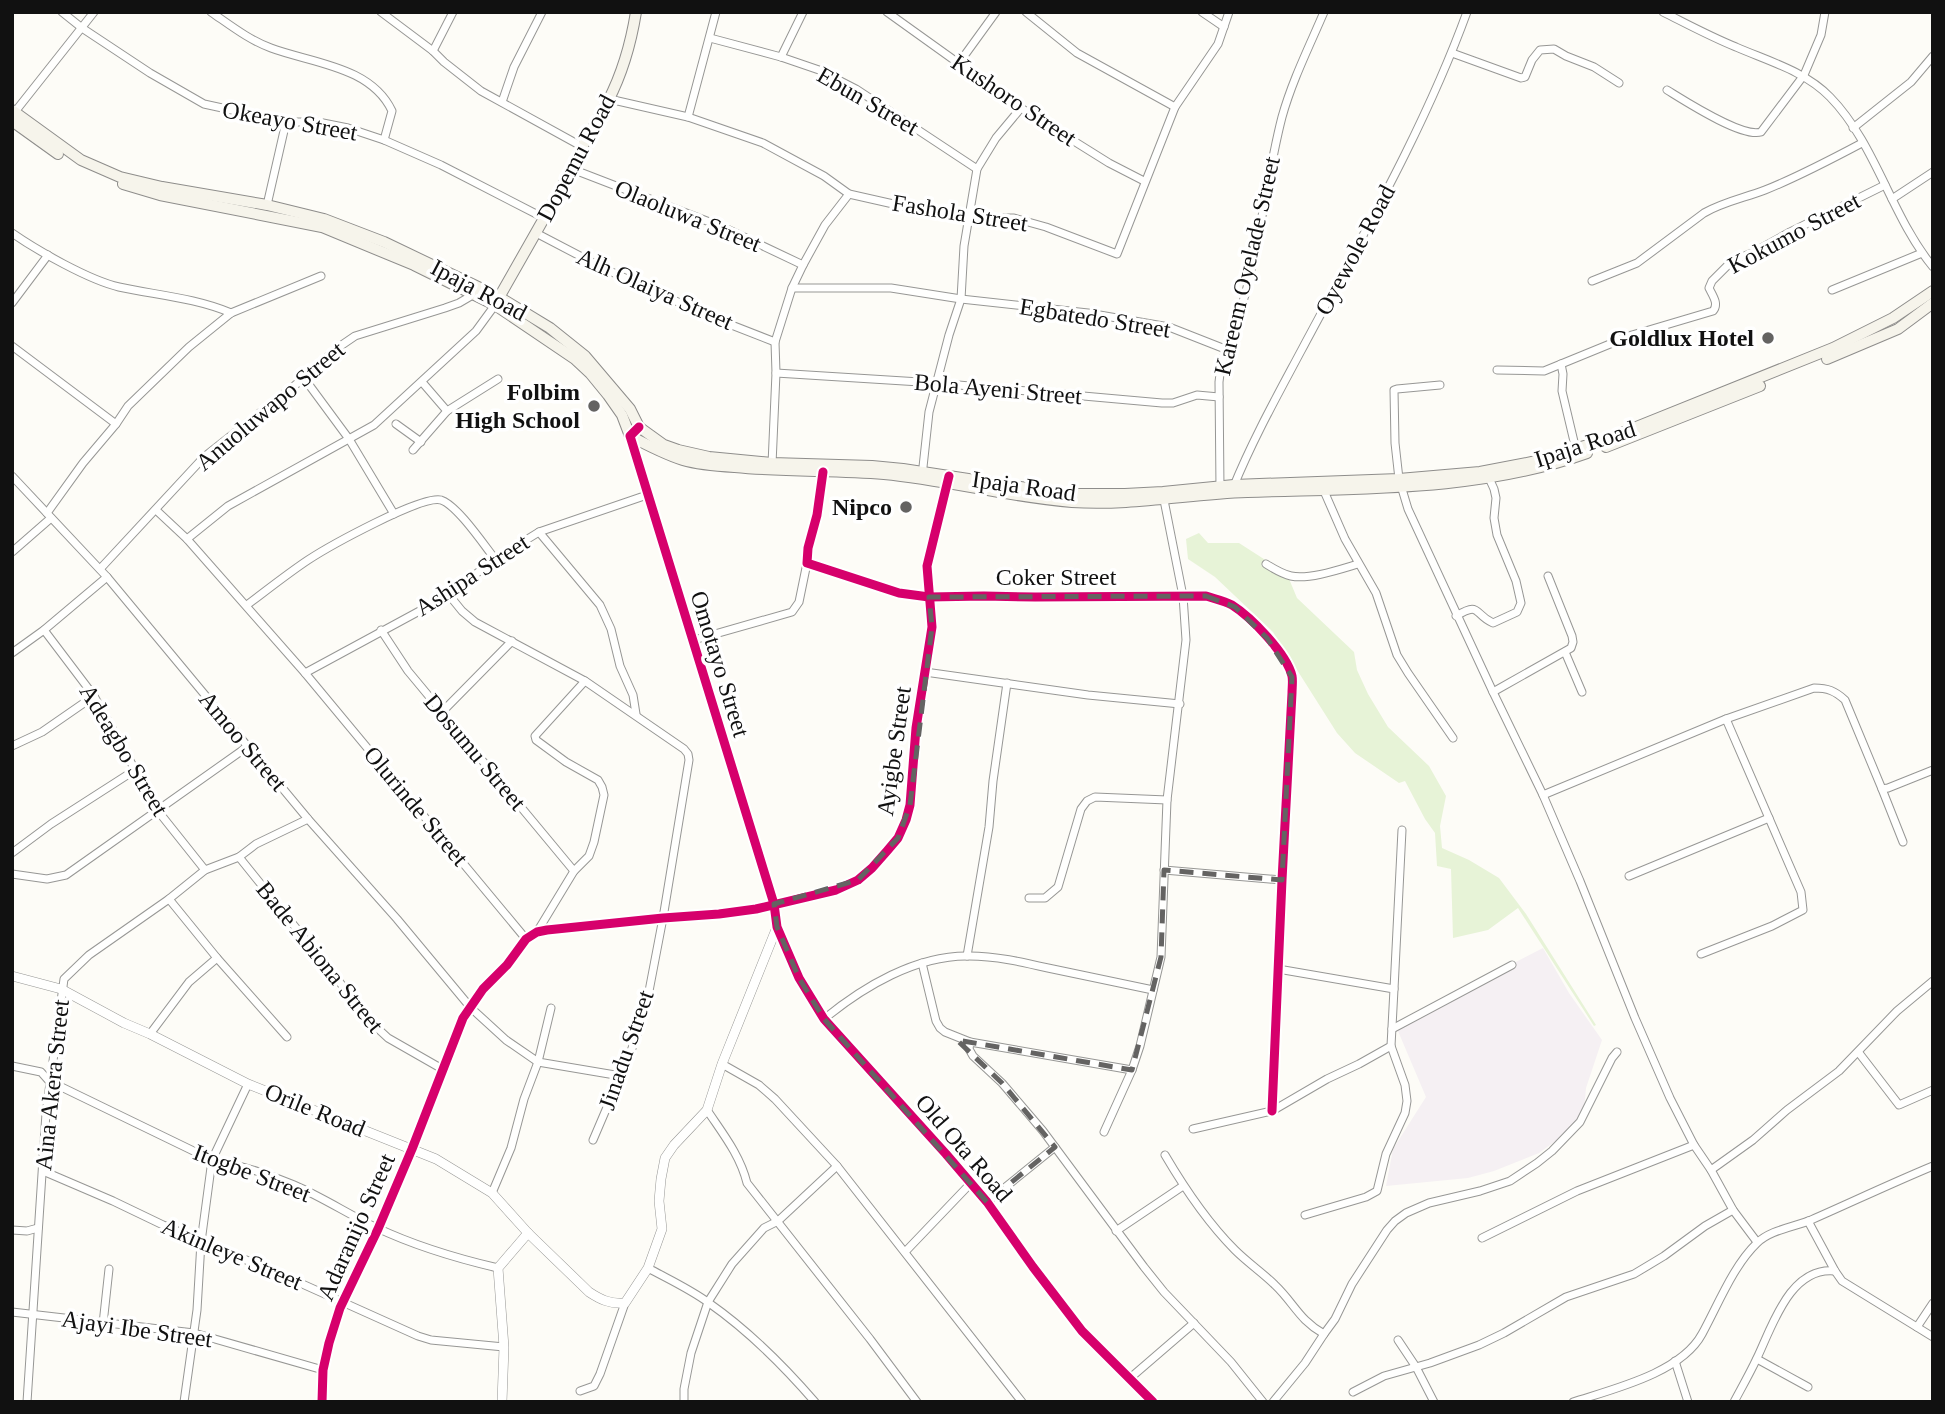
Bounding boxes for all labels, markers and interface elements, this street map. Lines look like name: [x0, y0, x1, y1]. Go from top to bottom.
street label: Kushoro Street: [947, 49, 1081, 151]
street label: Ebun Street: [813, 62, 924, 141]
street label: Dopemu Road: [532, 90, 620, 226]
street label: Okeayo Street: [220, 96, 360, 146]
street label: Kareem Oyelade Street: [1209, 154, 1285, 378]
street label: Olaoluwa Street: [611, 175, 765, 257]
street label: Oyewole Road: [1310, 181, 1400, 319]
street label: Kokumo Street: [1723, 187, 1865, 279]
street label: Fashola Street: [890, 189, 1030, 237]
street label: Alh Olaiya Street: [573, 243, 737, 335]
street label: Ipaja Road: [427, 254, 531, 326]
street label: Egbatedo Street: [1018, 293, 1173, 343]
place label: Goldlux Hotel: [1609, 325, 1754, 351]
marker: Goldlux Hotel: [1760, 330, 1776, 346]
street label: Anuoluwapo Street: [190, 336, 350, 476]
street label: Bola Ayeni Street: [913, 369, 1083, 409]
place label: Folbim High School: [455, 379, 580, 433]
marker: Folbim High School: [586, 398, 602, 414]
street label: Ipaja Road: [1531, 415, 1639, 473]
street label: Ipaja Road: [970, 466, 1078, 506]
place label: Nipco: [832, 494, 892, 520]
marker: Nipco: [898, 499, 914, 515]
street label: Ashipa Street: [410, 529, 534, 621]
street label: Coker Street: [996, 564, 1117, 590]
street label: Omotayo Street: [685, 588, 755, 740]
street label: Adeagbo Street: [75, 680, 174, 821]
street label: Ayigbe Street: [872, 684, 916, 817]
street label: Amoo Street: [194, 686, 292, 796]
street label: Dosumu Street: [419, 689, 531, 816]
street label: Olurinde Street: [359, 741, 474, 871]
street label: Bade Abiona Street: [251, 876, 389, 1038]
street label: Jinadu Street: [593, 987, 659, 1113]
street label: Aina Akera Street: [30, 998, 74, 1172]
street label: Orile Road: [261, 1078, 369, 1142]
street label: Old Ota Road: [910, 1089, 1018, 1207]
street label: Itogbe Street: [190, 1139, 315, 1207]
street label: Adaranijo Street: [312, 1149, 400, 1304]
street label: Akinleye Street: [158, 1213, 306, 1295]
street label: Ajayi Ibe Street: [60, 1306, 214, 1352]

